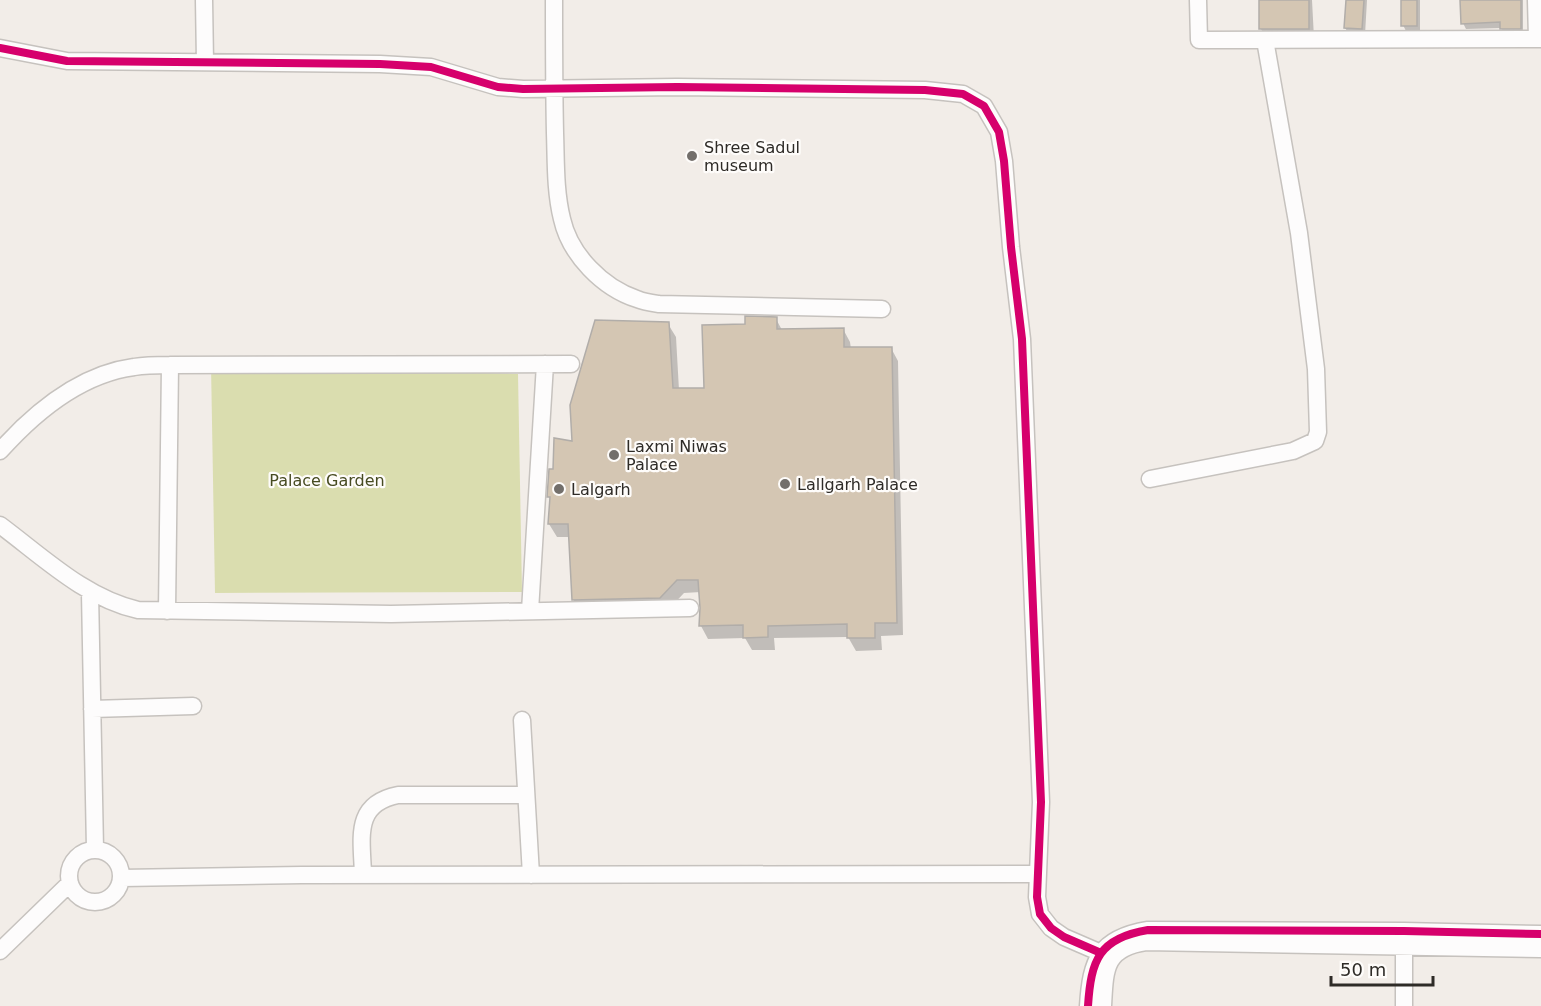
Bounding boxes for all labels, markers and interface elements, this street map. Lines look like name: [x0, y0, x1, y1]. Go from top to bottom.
place label: Shree Sadul museum: [704, 138, 800, 175]
marker: Shree Sadul museum: [685, 149, 699, 163]
place label: Laxmi Niwas Palace: [626, 437, 727, 474]
marker: Laxmi Niwas Palace: [607, 448, 621, 462]
park label: Palace Garden: [269, 471, 385, 490]
place label: Lallgarh Palace: [797, 475, 918, 494]
marker: Lallgarh Palace: [778, 477, 792, 491]
place label: Lalgarh: [571, 480, 631, 499]
marker: Lalgarh: [552, 482, 566, 496]
scale bar: [1331, 949, 1433, 987]
text: 50 m: [1340, 959, 1386, 980]

